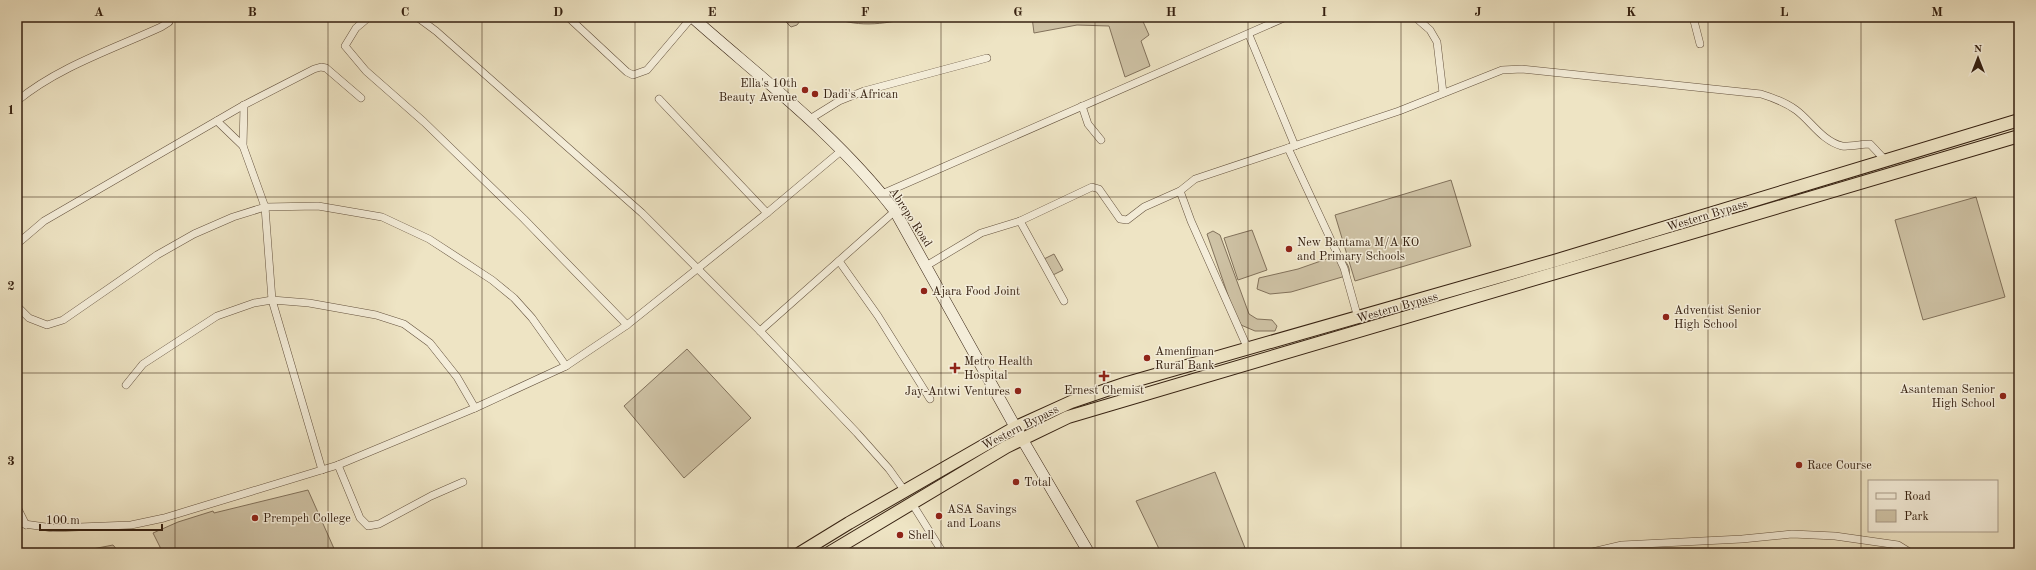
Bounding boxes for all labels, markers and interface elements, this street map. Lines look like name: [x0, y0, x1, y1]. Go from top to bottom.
text: A: [94, 6, 104, 19]
text: B: [247, 6, 257, 19]
text: C: [401, 6, 409, 19]
text: D: [553, 6, 563, 19]
text: E: [708, 6, 717, 19]
text: F: [861, 6, 870, 19]
text: G: [1013, 6, 1023, 19]
text: H: [1166, 6, 1177, 19]
text: I: [1321, 6, 1327, 19]
text: J: [1474, 6, 1482, 19]
text: K: [1626, 6, 1636, 19]
text: L: [1780, 6, 1789, 19]
text: M: [1931, 6, 1943, 19]
north arrow: [1958, 38, 1998, 78]
text: N: [1974, 44, 1983, 55]
place label: Ella's 10th Beauty Avenue: [719, 78, 797, 104]
marker: Ella's 10th Beauty Avenue: [800, 85, 810, 95]
marker: Dadi's African: [810, 89, 820, 99]
place label: Dadi's African: [823, 89, 899, 101]
text: 1: [7, 104, 15, 117]
street label: Abrepo Road: [887, 186, 934, 249]
street label: Western Bypass: [1665, 198, 1749, 234]
place label: New Bantama M/A KO and Primary Schools: [1297, 237, 1419, 263]
marker: New Bantama M/A KO and Primary Schools: [1284, 244, 1294, 254]
text: 2: [7, 280, 15, 293]
marker: Ajara Food Joint: [919, 286, 929, 296]
place label: Ajara Food Joint: [932, 286, 1020, 298]
street label: Western Bypass: [1355, 291, 1439, 325]
place label: Adventist Senior High School: [1674, 305, 1761, 331]
marker: Adventist Senior High School: [1661, 312, 1671, 322]
place label: Amenfiman Rural Bank: [1155, 346, 1215, 372]
marker: Amenfiman Rural Bank: [1142, 353, 1152, 363]
place label: Metro Health Hospital: [964, 356, 1033, 382]
marker: Metro Health Hospital: [949, 362, 961, 374]
marker: Ernest Chemist: [1099, 371, 1109, 381]
place label: Asanteman Senior High School: [1900, 384, 1995, 410]
place label: Ernest Chemist: [1064, 385, 1144, 397]
place label: Jay-Antwi Ventures: [905, 386, 1010, 398]
marker: Jay-Antwi Ventures: [1013, 386, 1023, 396]
marker: Asanteman Senior High School: [1998, 391, 2008, 401]
street label: Western Bypass: [980, 403, 1061, 452]
text: 3: [7, 455, 15, 468]
marker: Race Course: [1794, 460, 1804, 470]
place label: Race Course: [1807, 460, 1872, 472]
marker: Total: [1011, 477, 1021, 487]
place label: Total: [1024, 477, 1051, 489]
legend: [1868, 480, 1998, 532]
text: Road: [1904, 491, 1931, 503]
place label: ASA Savings and Loans: [947, 504, 1017, 530]
scale bar: [40, 506, 162, 532]
marker: ASA Savings and Loans: [934, 511, 944, 521]
text: Park: [1904, 511, 1929, 523]
marker: Prempeh College: [250, 513, 260, 523]
place label: Prempeh College: [263, 513, 351, 525]
text: 100 m: [46, 515, 80, 527]
marker: Shell: [895, 530, 905, 540]
place label: Shell: [908, 530, 934, 542]

